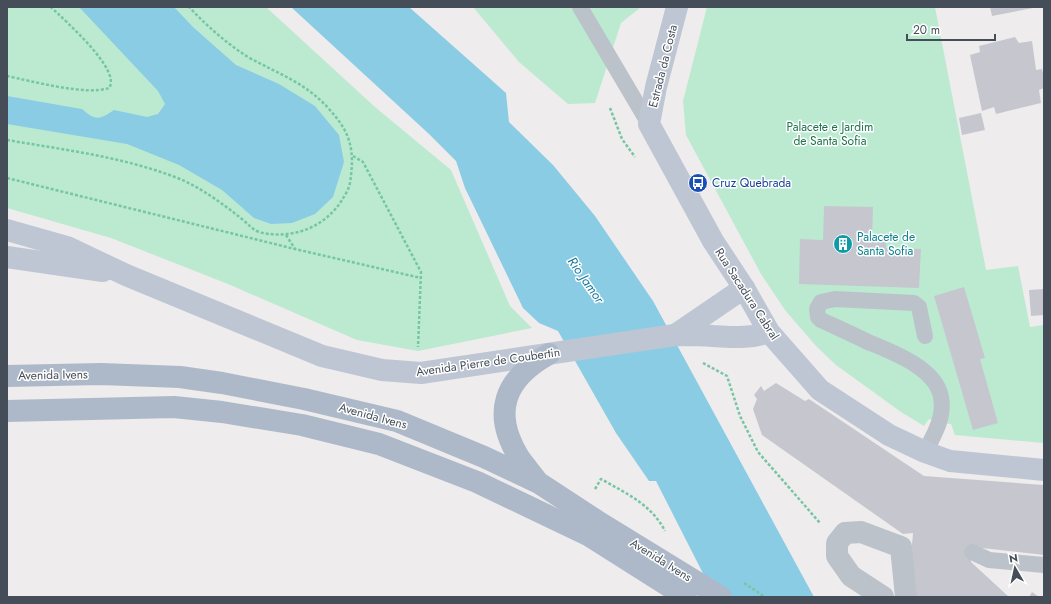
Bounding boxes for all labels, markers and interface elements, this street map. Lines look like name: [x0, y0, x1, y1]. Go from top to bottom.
scale bar: [907, 16, 995, 42]
text: 20 m: [913, 21, 940, 39]
street label: Estrada da Costa: [644, 22, 682, 109]
park label: Palacete e Jardim de Santa Sofia: [787, 118, 873, 150]
bus stop icon: Cruz Quebrada: [687, 172, 709, 194]
place label: Cruz Quebrada: [712, 174, 791, 192]
place label: Palacete de Santa Sofia: [857, 228, 915, 260]
building icon: Palacete de Santa Sofia: [832, 233, 854, 255]
street label: Rua Sacadura Cabral: [710, 244, 784, 344]
water label: Rio Jamor: [563, 253, 609, 307]
street label: Avenida Pierre de Coubertin: [415, 343, 561, 381]
street label: Avenida Ivens: [18, 365, 88, 385]
street label: Avenida Ivens: [337, 398, 409, 434]
street label: Avenida Ivens: [627, 534, 695, 586]
north arrow: [995, 548, 1035, 588]
text: N: [1008, 550, 1019, 567]

